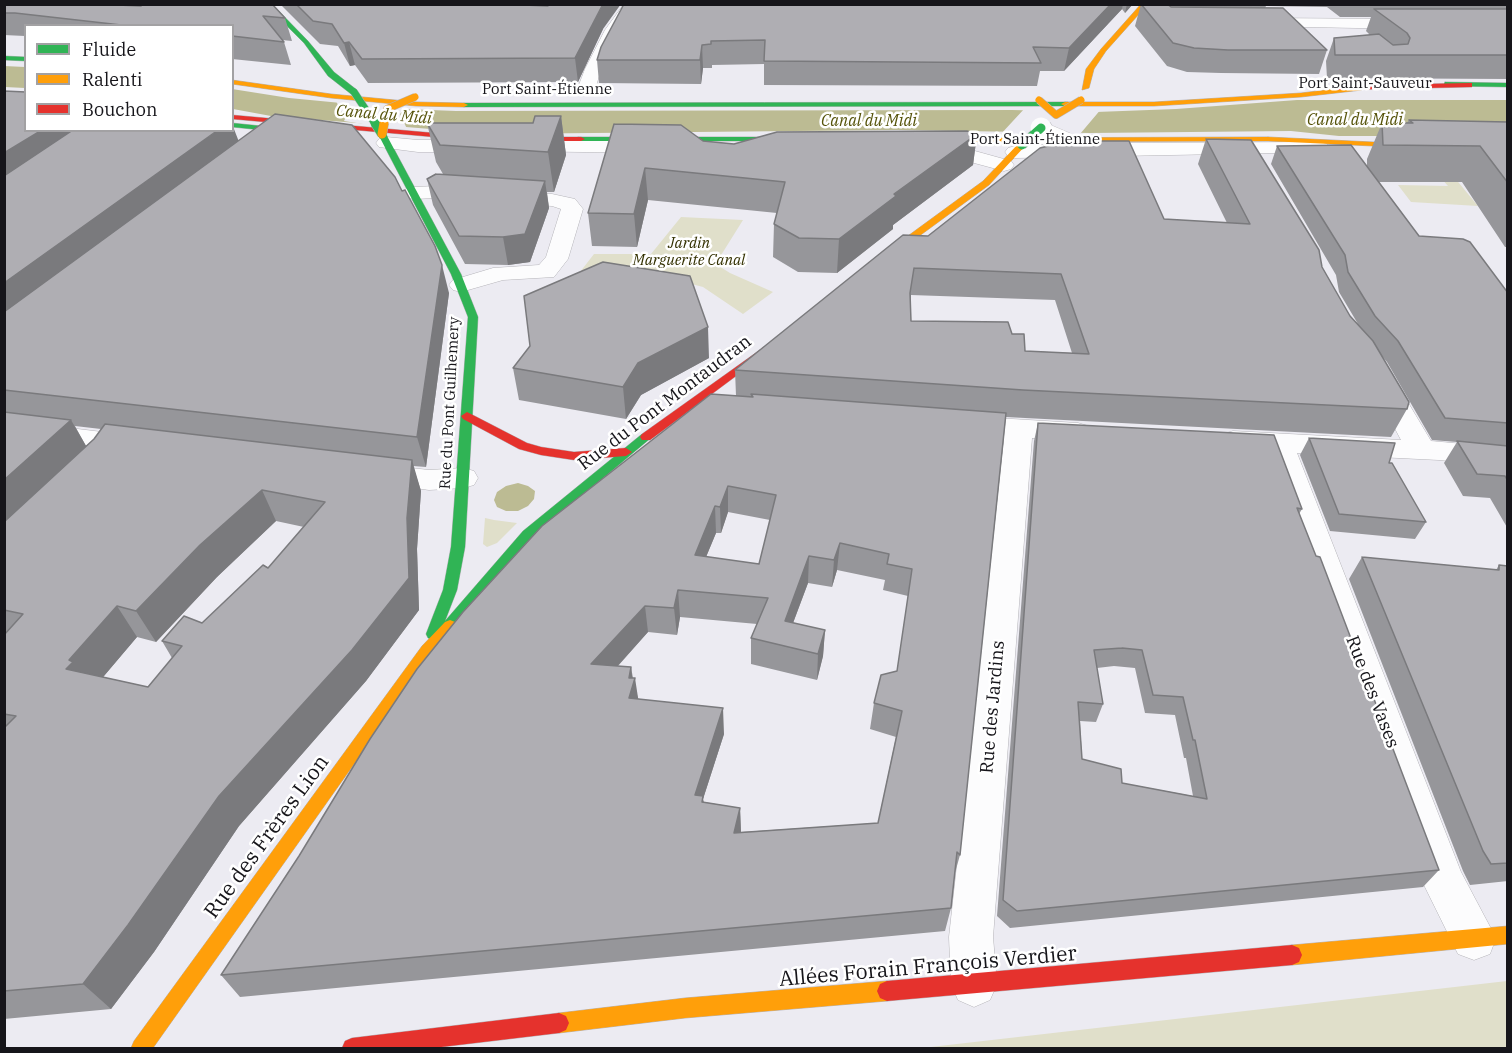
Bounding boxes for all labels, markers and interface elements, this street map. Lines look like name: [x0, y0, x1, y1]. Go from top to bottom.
legend: [24, 24, 234, 132]
text: Fluide: [82, 38, 136, 61]
text: Ralenti: [82, 68, 143, 91]
street label: Port Saint-Sauveur: [1298, 75, 1432, 93]
street label: Port Saint-Étienne: [482, 81, 612, 99]
text: Bouchon: [82, 98, 158, 121]
water label: Canal du Midi: [335, 101, 433, 129]
water label: Canal du Midi: [1307, 110, 1403, 130]
water label: Canal du Midi: [821, 111, 917, 131]
street label: Port Saint-Étienne: [970, 131, 1100, 149]
park label: Jardin Marguerite Canal: [633, 235, 745, 270]
street label: Rue du Pont Guilhemery: [436, 316, 464, 490]
street label: Rue du Pont Montaudran: [574, 331, 756, 475]
street label: Rue des Vases: [1341, 633, 1403, 751]
street label: Rue des Jardins: [976, 640, 1010, 774]
street label: Rue des Frères Lion: [199, 751, 335, 923]
street label: Allées Forain François Verdier: [778, 941, 1078, 993]

